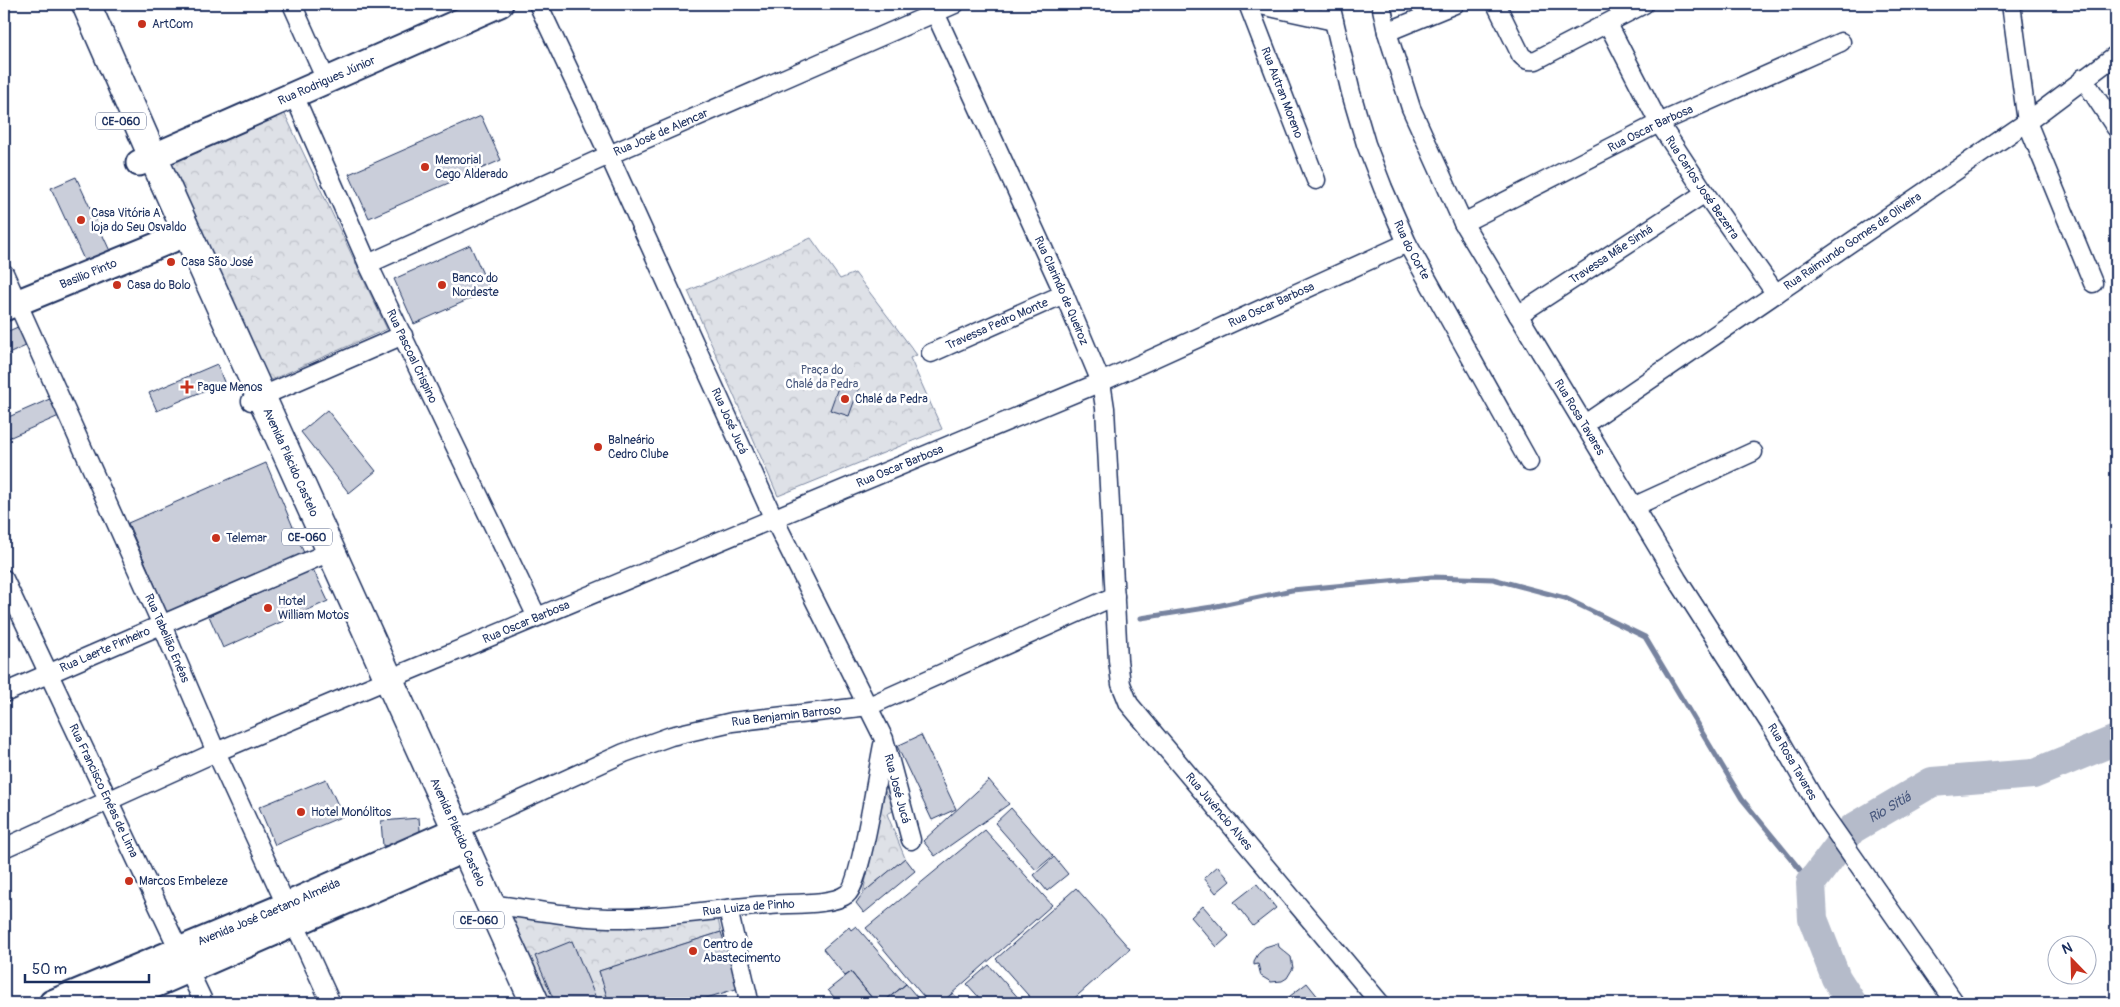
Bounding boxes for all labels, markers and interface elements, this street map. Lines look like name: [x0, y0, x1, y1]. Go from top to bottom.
place label: ArtCom: [152, 17, 193, 32]
marker: ArtCom: [136, 18, 148, 30]
street label: Rua Autran Moreno: [1258, 45, 1307, 141]
street label: Rua Rodrigues Júnior: [276, 52, 378, 108]
street label: Rua Oscar Barbosa: [1605, 101, 1696, 155]
street label: Rua José de Alencar: [611, 105, 711, 160]
road number: CE-060: [96, 112, 146, 130]
street label: Rua Carlos José Bezerra: [1662, 133, 1743, 242]
place label: Memorial Cego Alderado: [435, 153, 508, 182]
marker: Memorial Cego Alderado: [419, 161, 431, 173]
street label: Rua Raimundo Gomes de Oliveira: [1781, 189, 1925, 293]
place label: Casa Vitória A loja do Seu Osvaldo: [91, 206, 187, 235]
marker: Casa Vitória A loja do Seu Osvaldo: [75, 214, 87, 226]
street label: Rua do Corte: [1390, 218, 1433, 282]
street label: Travessa Mãe Sinhá: [1566, 221, 1656, 287]
street label: Rua Clarindo de Queiroz: [1031, 234, 1092, 347]
street label: Basilio Pinto: [57, 255, 120, 292]
place label: Casa São José: [181, 255, 254, 270]
marker: Casa São José: [165, 256, 177, 268]
place label: Banco do Nordeste: [452, 271, 499, 300]
place label: Casa do Bolo: [127, 278, 191, 293]
street label: Rua Oscar Barbosa: [1226, 278, 1317, 331]
marker: Casa do Bolo: [111, 279, 123, 291]
marker: Banco do Nordeste: [436, 279, 448, 291]
street label: Travessa Pedro Monte: [943, 295, 1050, 353]
street label: Rua Pascoal Crispino: [383, 307, 441, 406]
park label: Praça do Chalé da Pedra: [786, 363, 859, 392]
street label: Rua Rosa Tavares: [1551, 376, 1609, 458]
place label: Pague Menos: [197, 380, 263, 395]
marker: Pague Menos: [181, 381, 193, 393]
street label: Rua José Jucá: [708, 386, 751, 457]
place label: Chalé da Pedra: [855, 392, 928, 407]
marker: Chalé da Pedra: [839, 393, 851, 405]
street label: Avenida Plácido Castelo: [260, 406, 322, 520]
place label: Balneário Cedro Clube: [608, 433, 668, 462]
marker: Balneário Cedro Clube: [592, 441, 604, 453]
street label: Rua Oscar Barbosa: [854, 441, 946, 491]
road number: CE-060: [282, 528, 332, 546]
place label: Telemar: [226, 531, 268, 546]
marker: Telemar: [210, 532, 222, 544]
street label: Rua Tabelião Enéas: [141, 591, 193, 685]
place label: Hotel William Motos: [278, 594, 349, 623]
street label: Rua Oscar Barbosa: [480, 597, 572, 647]
marker: Hotel William Motos: [262, 602, 274, 614]
street label: Rua Laerte Pinheiro: [58, 623, 153, 675]
street label: Rua Benjamin Barroso: [731, 702, 842, 729]
street label: Rua Francisco Enéas de Lima: [66, 721, 142, 860]
street label: Rua Rosa Tavares: [1764, 721, 1821, 803]
street label: Rua José Jucá: [881, 752, 914, 826]
street label: Rua Juvêncio Alves: [1182, 770, 1256, 853]
street label: Avenida Plácido Castelo: [427, 776, 489, 890]
water label: Rio Sitiá: [1865, 787, 1915, 826]
place label: Hotel Monólitos: [311, 805, 392, 820]
marker: Hotel Monólitos: [295, 806, 307, 818]
place label: Marcos Embeleze: [139, 874, 228, 889]
marker: Marcos Embeleze: [123, 875, 135, 887]
street label: Avenida José Caetano Almeida: [195, 875, 343, 949]
street label: Rua Luiza de Pinho: [702, 896, 795, 919]
road number: CE-060: [454, 912, 504, 928]
north arrow: [2048, 934, 2098, 984]
place label: Centro de Abastecimento: [703, 937, 781, 966]
text: N: [2059, 939, 2075, 958]
marker: Centro de Abastecimento: [687, 945, 699, 957]
scale bar: [25, 952, 149, 984]
text: 50 m: [32, 960, 67, 979]

